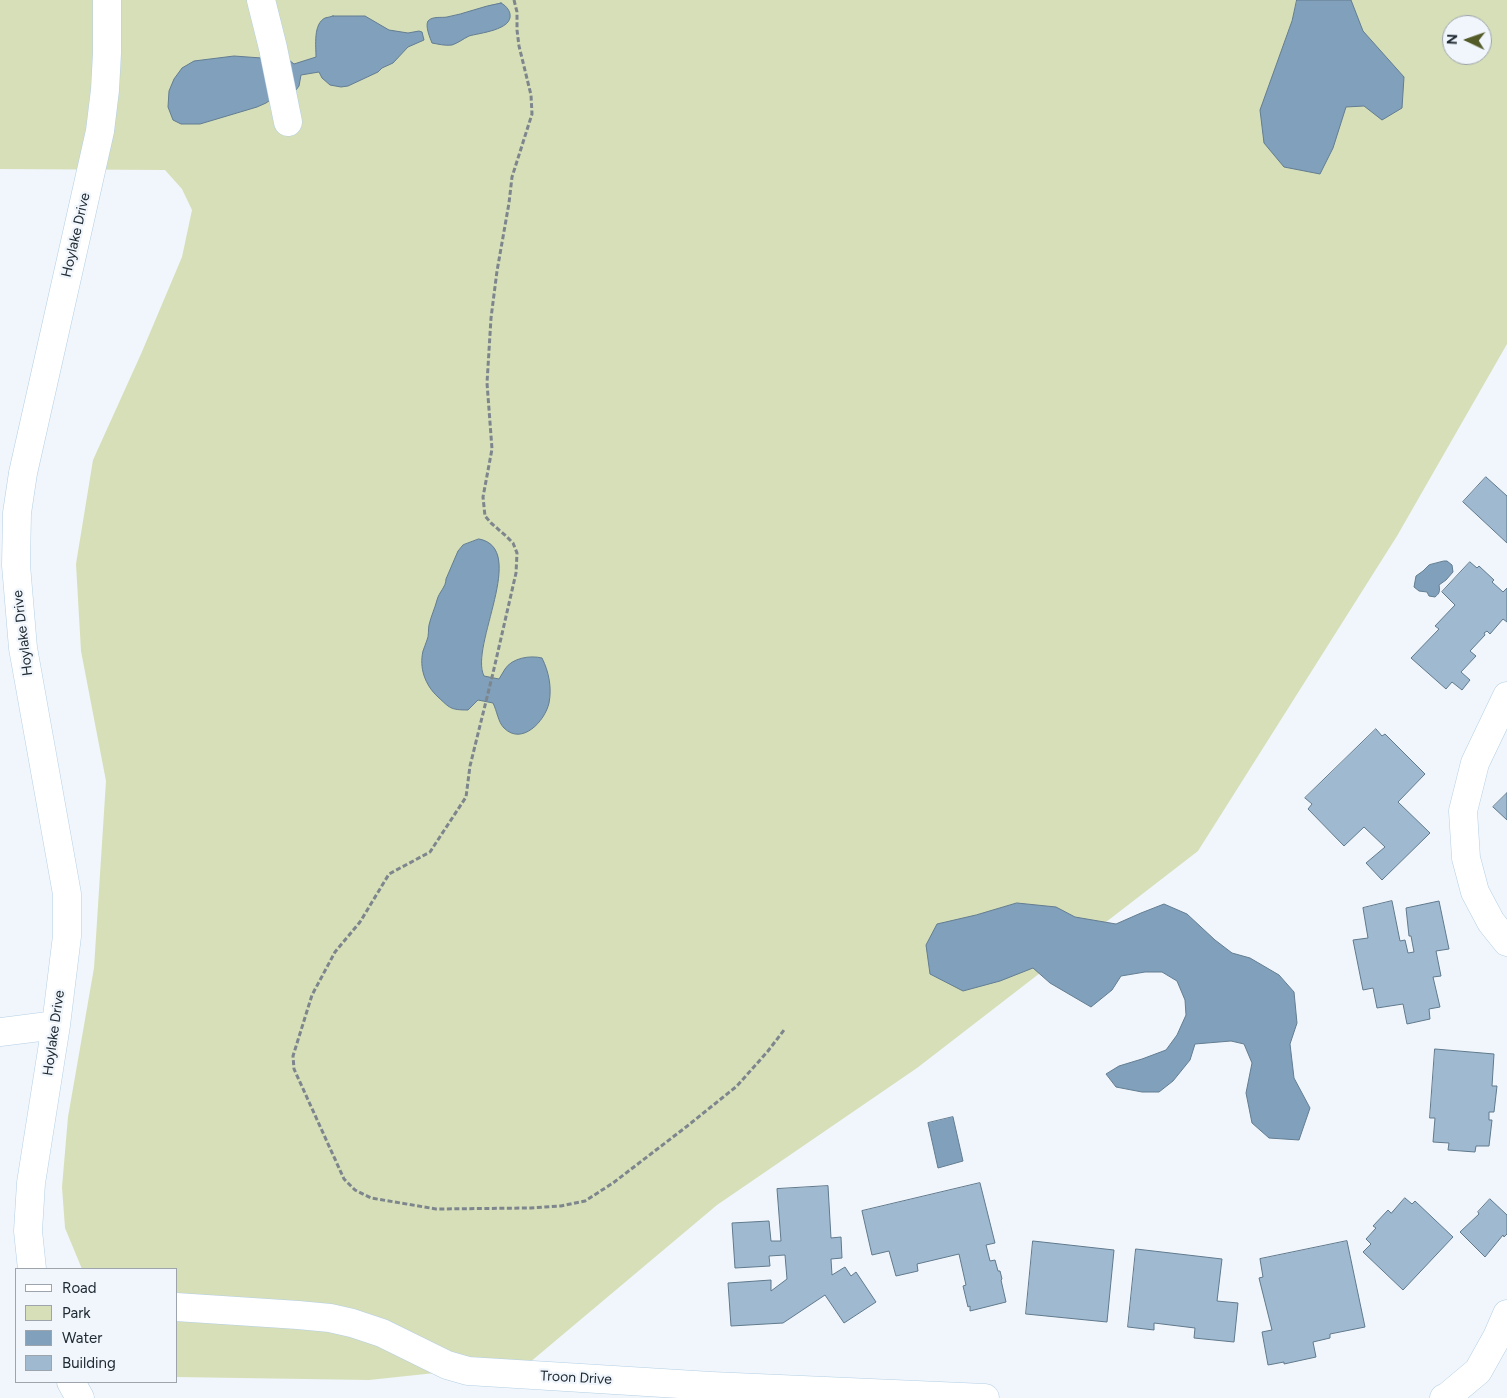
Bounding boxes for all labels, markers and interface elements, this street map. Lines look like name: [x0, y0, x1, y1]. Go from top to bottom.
north arrow: [1442, 15, 1492, 65]
text: N: [1444, 33, 1461, 45]
street label: Hoylake Drive: [58, 191, 94, 279]
street label: Hoylake Drive: [9, 589, 37, 677]
street label: Hoylake Drive: [40, 989, 68, 1077]
legend: [15, 1268, 178, 1383]
text: Road: [62, 1279, 97, 1297]
text: Park: [62, 1304, 91, 1322]
text: Water: [62, 1329, 102, 1347]
text: Building: [62, 1354, 116, 1372]
street label: Troon Drive: [540, 1368, 612, 1388]

